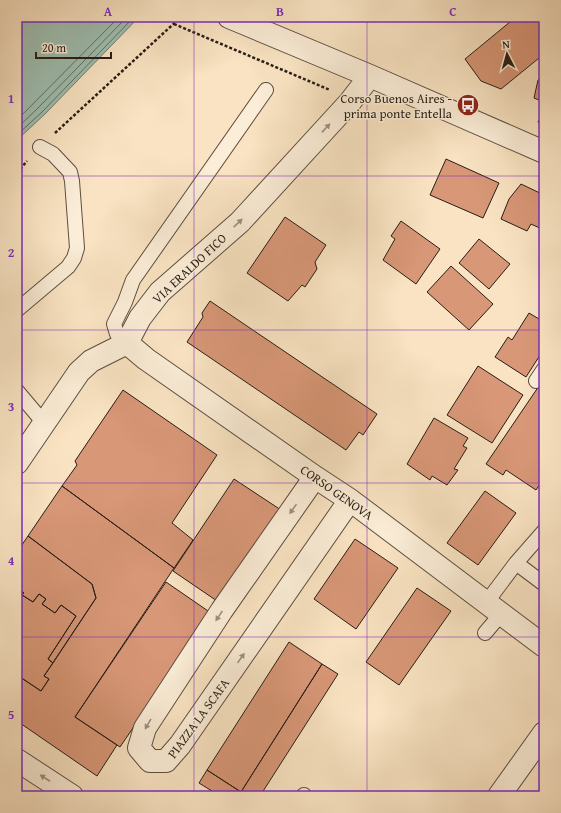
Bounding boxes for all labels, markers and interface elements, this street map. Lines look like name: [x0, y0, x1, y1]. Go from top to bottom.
text: A: [104, 2, 113, 21]
text: B: [276, 2, 284, 21]
text: C: [449, 2, 457, 21]
scale bar: [36, 34, 111, 60]
north arrow: [487, 34, 527, 74]
text: N: [501, 36, 511, 52]
text: 20 m: [42, 39, 66, 56]
text: 1: [8, 89, 14, 108]
place label: Corso Buenos Aires - prima ponte Entella: [341, 89, 453, 123]
bus stop icon: Corso Buenos Aires - prima ponte Entella: [455, 92, 481, 118]
one-way arrow: [322, 122, 331, 133]
one-way arrow: [233, 218, 243, 228]
street label: VIA ERALDO FICO: [148, 229, 231, 308]
text: 2: [8, 243, 15, 262]
text: 3: [8, 397, 14, 416]
street label: CORSO GENOVA: [296, 460, 377, 525]
one-way arrow: [289, 503, 297, 514]
text: 4: [8, 551, 15, 570]
one-way arrow: [215, 611, 223, 621]
one-way arrow: [237, 652, 245, 663]
street label: PIAZZA LA SCAFA: [163, 674, 234, 762]
text: 5: [8, 705, 15, 724]
one-way arrow: [144, 718, 151, 730]
one-way arrow: [40, 774, 50, 782]

